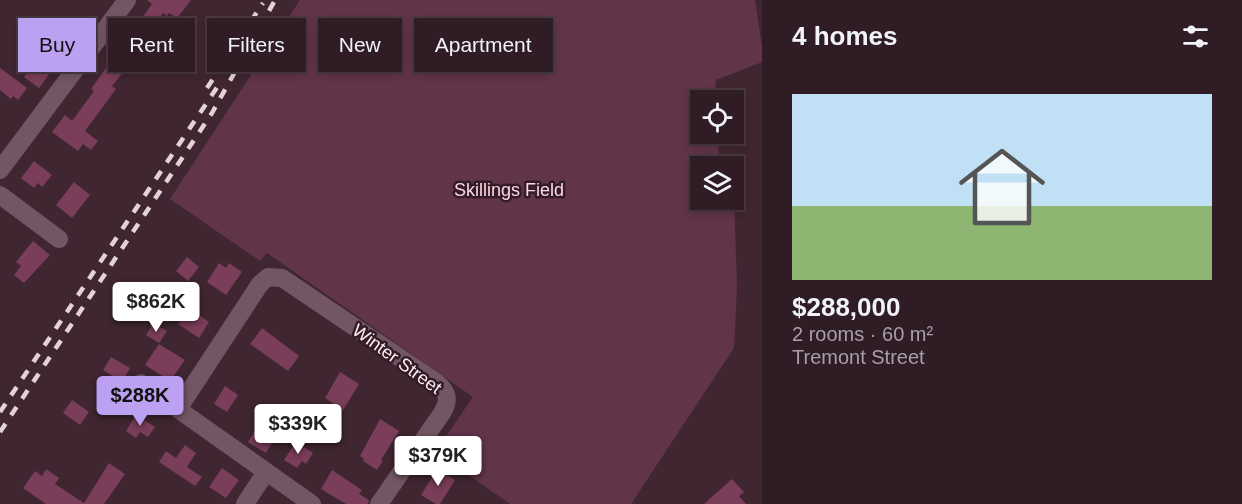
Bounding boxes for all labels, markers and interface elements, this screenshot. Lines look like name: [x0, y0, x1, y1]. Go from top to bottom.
chip: Buy: [18, 18, 96, 72]
chip: Rent: [108, 18, 195, 72]
chip: Filters: [207, 18, 306, 72]
chip: New: [318, 18, 402, 72]
chip: Apartment: [414, 18, 553, 72]
icon: filters: [1179, 20, 1212, 53]
text: 4 homes: [792, 21, 898, 51]
map controls: [690, 90, 744, 210]
button: locate: [690, 90, 744, 144]
icon: home: [948, 133, 1056, 241]
button: layers: [690, 156, 744, 210]
park label: Skillings Field: [454, 180, 564, 200]
pin: $862K: [114, 282, 198, 333]
text: $862K: [127, 290, 185, 312]
text: $288,000: [792, 292, 900, 322]
street label: Winter Street: [349, 320, 445, 398]
text: 2 rooms · 60 m²: [792, 323, 933, 345]
text: Tremont Street: [792, 346, 925, 368]
pin: $288K: [98, 376, 182, 427]
text: $288K: [111, 384, 169, 406]
pin: $339K: [256, 404, 340, 455]
text: $339K: [269, 412, 327, 434]
pin: $379K: [396, 436, 480, 487]
text: $379K: [409, 444, 467, 466]

